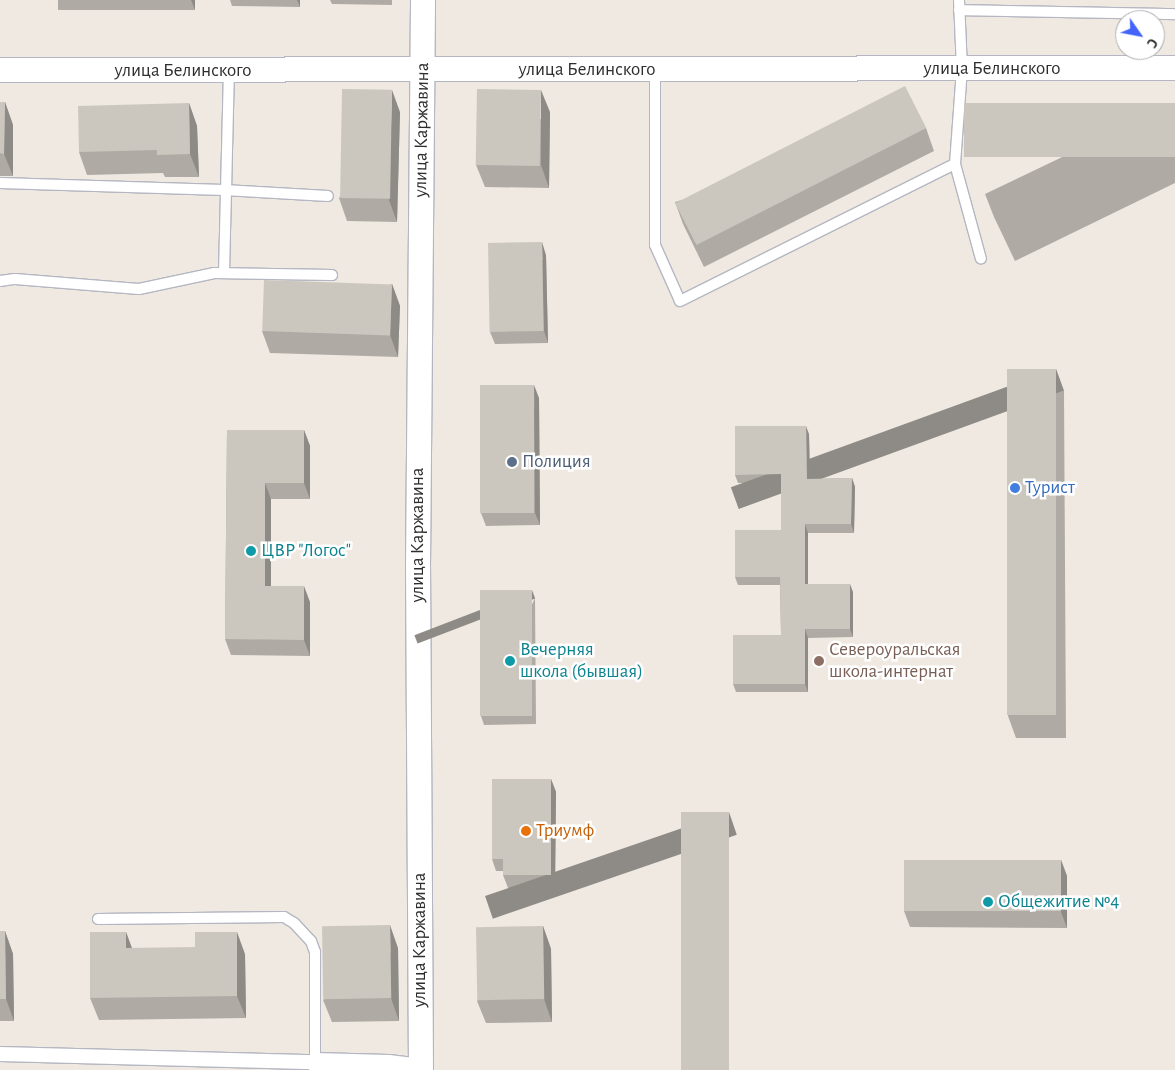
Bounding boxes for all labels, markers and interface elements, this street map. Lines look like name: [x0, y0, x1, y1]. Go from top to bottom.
north arrow: [1115, 10, 1165, 60]
text: С: [1144, 36, 1160, 50]
street label: улица Белинского: [924, 58, 1060, 80]
street label: улица Белинского: [519, 59, 655, 81]
street label: улица Белинского: [115, 60, 251, 82]
street label: улица Каржавина: [409, 62, 435, 198]
place label: Полиция: [522, 451, 591, 473]
marker: Полиция: [506, 456, 518, 468]
street label: улица Каржавина: [407, 467, 429, 603]
place label: Турист: [1025, 477, 1075, 499]
marker: Турист: [1009, 482, 1021, 494]
place label: ЦВР "Логос": [261, 540, 351, 562]
marker: ЦВР "Логос": [245, 545, 257, 557]
place label: Вечерняя школа (бывшая): [520, 639, 643, 683]
place label: Североуральская школа-интернат: [829, 639, 961, 683]
marker: Вечерняя школа (бывшая): [504, 655, 516, 667]
marker: Североуральская школа-интернат: [813, 655, 825, 667]
place label: Триумф: [536, 820, 594, 842]
marker: Триумф: [520, 825, 532, 837]
street label: улица Каржавина: [409, 872, 431, 1008]
place label: Общежитие №4: [998, 891, 1119, 913]
marker: Общежитие №4: [982, 896, 994, 908]

